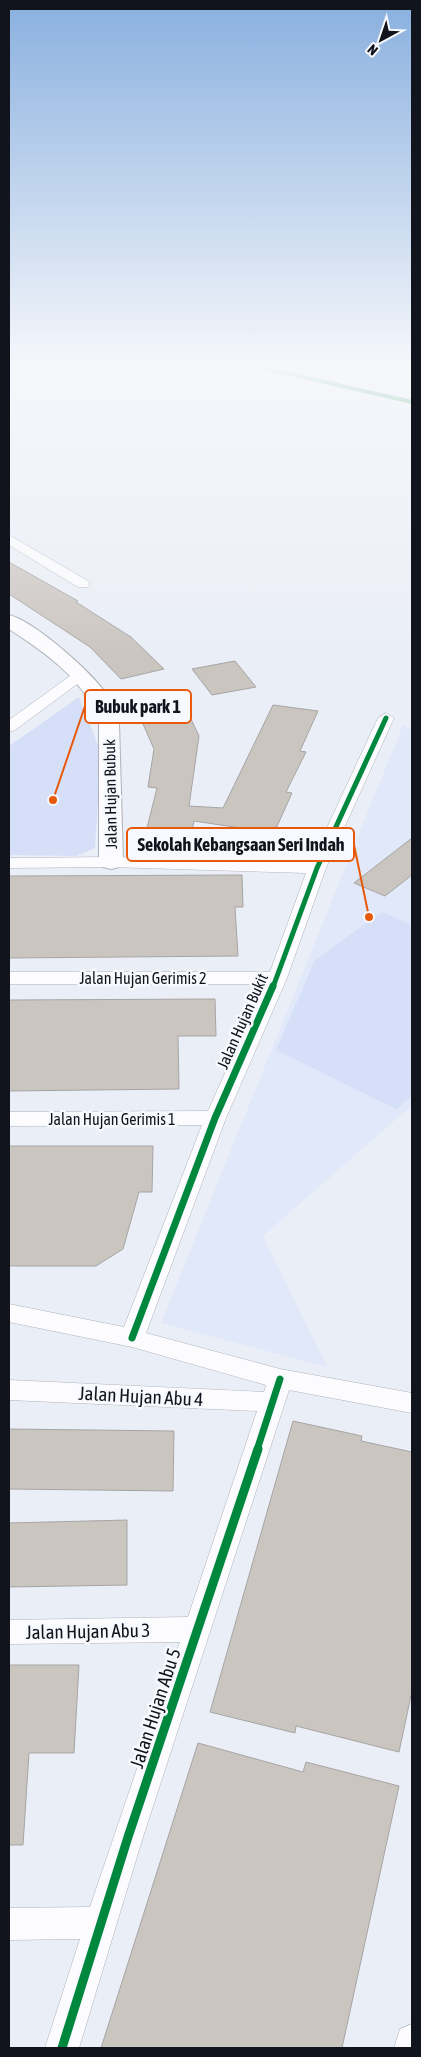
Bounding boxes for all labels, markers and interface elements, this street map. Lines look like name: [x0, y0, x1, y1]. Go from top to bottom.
north arrow: [356, 15, 406, 65]
text: N: [364, 41, 381, 59]
callout: Bubuk park 1: [85, 690, 191, 723]
text: Bubuk park 1: [95, 696, 181, 717]
street label: Jalan Hujan Bubuk: [100, 739, 121, 849]
callout: Sekolah Kebangsaan Seri Indah: [127, 828, 354, 861]
text: Sekolah Kebangsaan Seri Indah: [138, 834, 345, 855]
street label: Jalan Hujan Gerimis 2: [80, 969, 207, 988]
street label: Jalan Hujan Bukit: [213, 970, 272, 1072]
street label: Jalan Hujan Gerimis 1: [49, 1110, 176, 1129]
street label: Jalan Hujan Abu 4: [78, 1382, 204, 1410]
street label: Jalan Hujan Abu 3: [25, 1619, 151, 1643]
street label: Jalan Hujan Abu 5: [125, 1645, 185, 1771]

